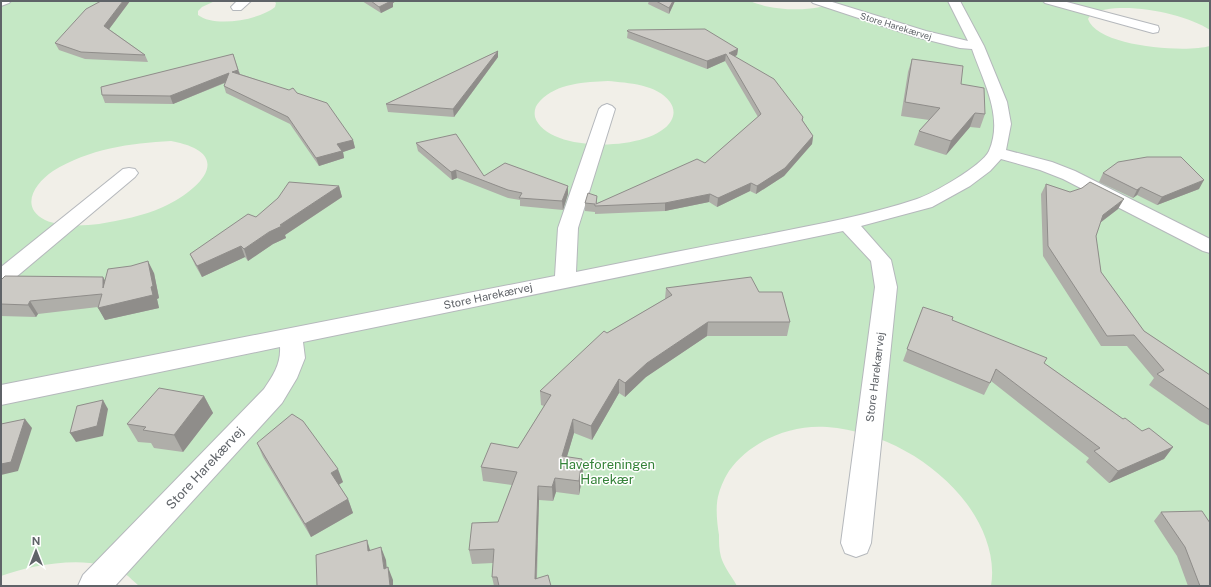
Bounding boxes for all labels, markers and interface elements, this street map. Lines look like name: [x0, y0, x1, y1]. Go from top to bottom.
street label: Store Harekærvej: [859, 10, 933, 42]
street label: Store Harekærvej: [442, 281, 534, 311]
street label: Store Harekærvej: [864, 331, 886, 423]
street label: Store Harekærvej: [163, 424, 247, 512]
park label: Haveforeningen Harekær: [559, 457, 655, 487]
north arrow: [16, 531, 56, 571]
text: N: [32, 535, 40, 547]

